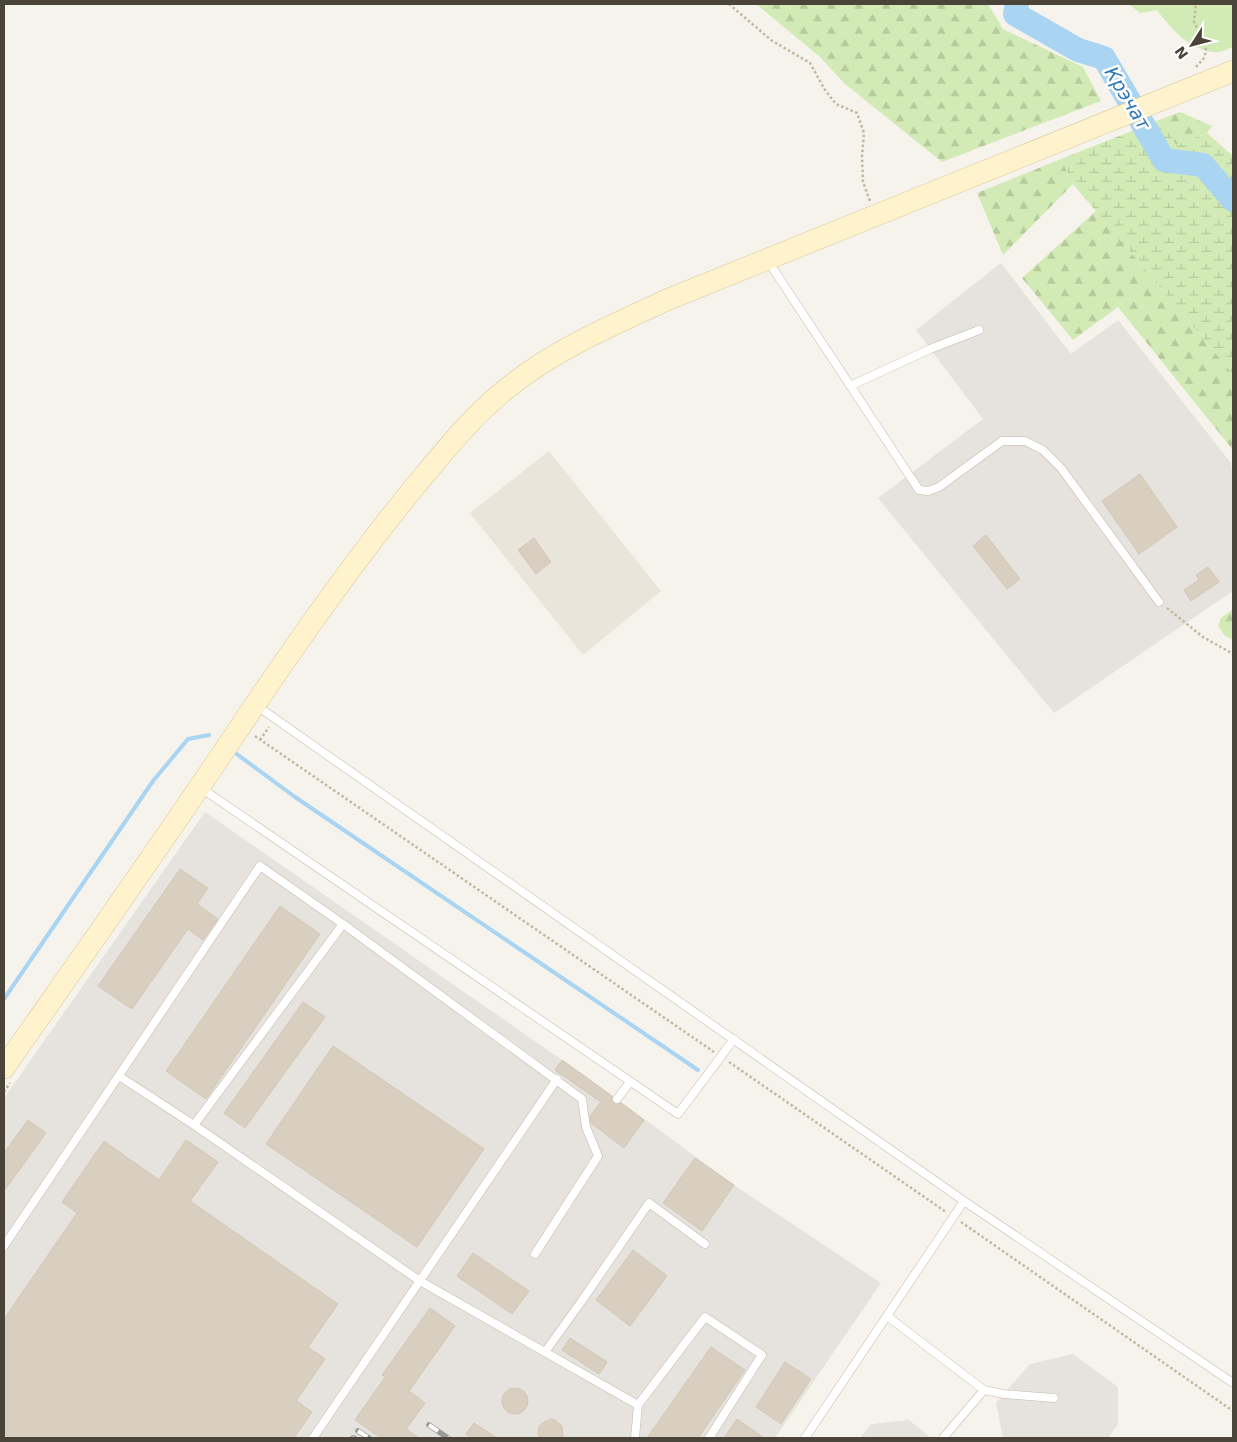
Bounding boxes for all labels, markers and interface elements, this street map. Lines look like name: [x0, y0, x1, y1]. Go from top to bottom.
north arrow: [1167, 20, 1217, 70]
text: N: [1172, 43, 1191, 62]
water label: Крэчат: [1101, 62, 1156, 134]

